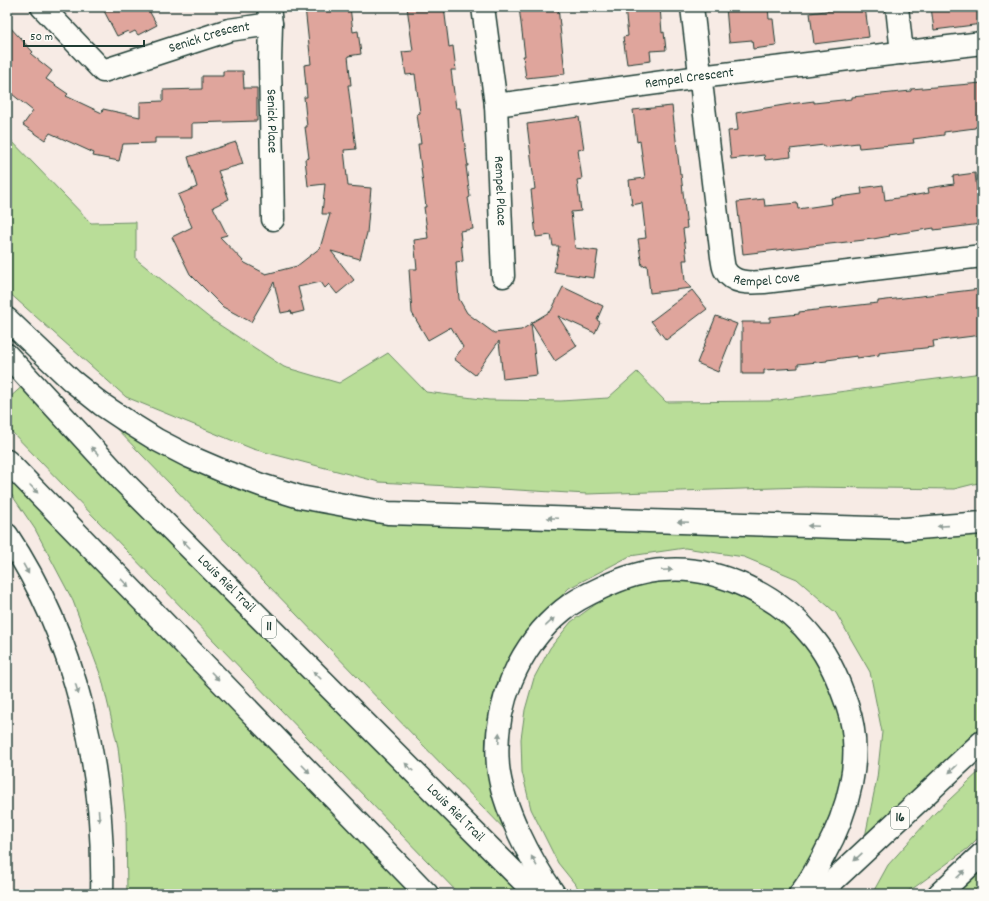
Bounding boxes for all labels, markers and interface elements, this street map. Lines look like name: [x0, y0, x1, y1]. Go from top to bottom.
street label: Senick Crescent: [166, 17, 251, 59]
scale bar: [24, 22, 144, 48]
text: 50 m: [30, 29, 53, 46]
street label: Rempel Crescent: [644, 63, 735, 94]
street label: Senick Place: [261, 89, 282, 153]
street label: Rempel Place: [488, 156, 511, 226]
street label: Rempel Cove: [730, 268, 801, 293]
one-way arrow: [91, 445, 100, 456]
one-way arrow: [29, 484, 39, 494]
one-way arrow: [547, 515, 559, 522]
one-way arrow: [676, 519, 689, 525]
one-way arrow: [806, 523, 819, 529]
one-way arrow: [937, 523, 949, 530]
one-way arrow: [181, 539, 191, 549]
street label: Louis Riel Trail: [192, 550, 260, 618]
one-way arrow: [23, 563, 30, 575]
one-way arrow: [661, 567, 674, 573]
one-way arrow: [120, 578, 130, 588]
road number: 11: [262, 616, 276, 638]
one-way arrow: [545, 617, 555, 627]
one-way arrow: [313, 670, 322, 680]
one-way arrow: [211, 671, 220, 681]
one-way arrow: [74, 682, 80, 695]
one-way arrow: [495, 732, 502, 744]
one-way arrow: [404, 762, 414, 772]
one-way arrow: [301, 764, 311, 774]
one-way arrow: [948, 764, 959, 773]
street label: Louis Riel Trail: [422, 780, 489, 847]
road number: 16: [891, 807, 909, 829]
one-way arrow: [96, 810, 103, 822]
one-way arrow: [853, 852, 863, 862]
one-way arrow: [531, 855, 537, 867]
one-way arrow: [956, 869, 966, 879]

